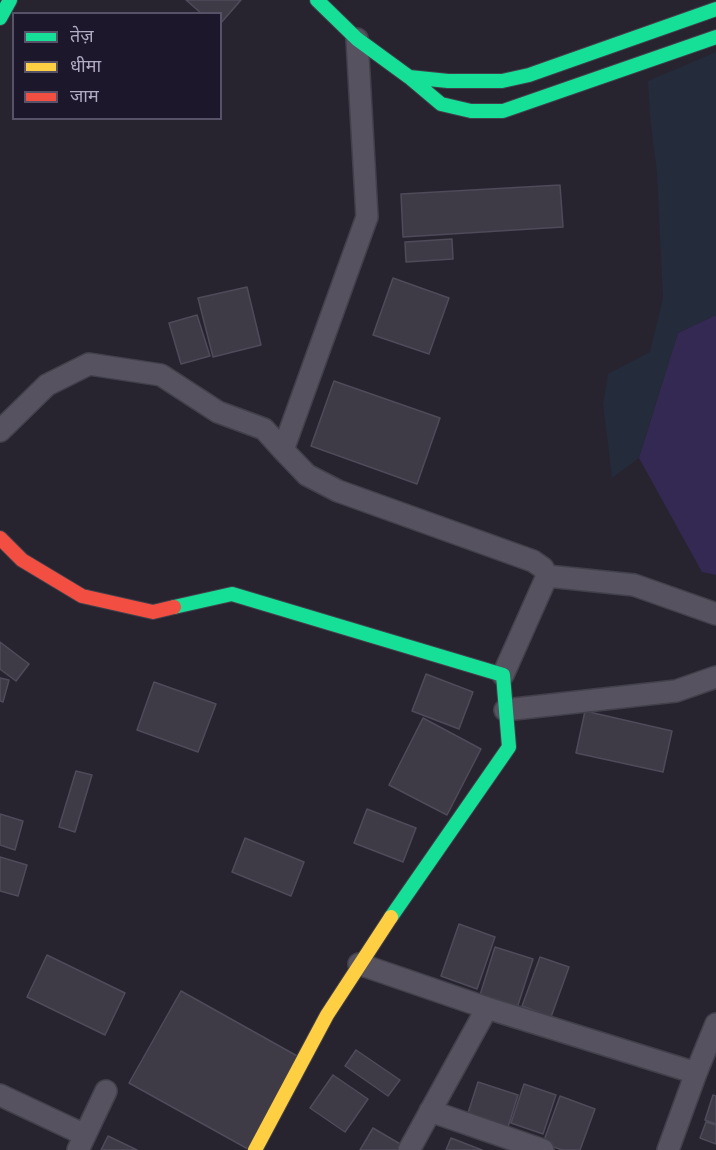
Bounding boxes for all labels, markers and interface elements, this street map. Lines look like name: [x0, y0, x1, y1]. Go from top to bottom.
legend: [12, 12, 222, 120]
text: तेज़: [70, 26, 94, 49]
text: धीमा: [70, 56, 101, 79]
text: जाम: [70, 86, 99, 109]

